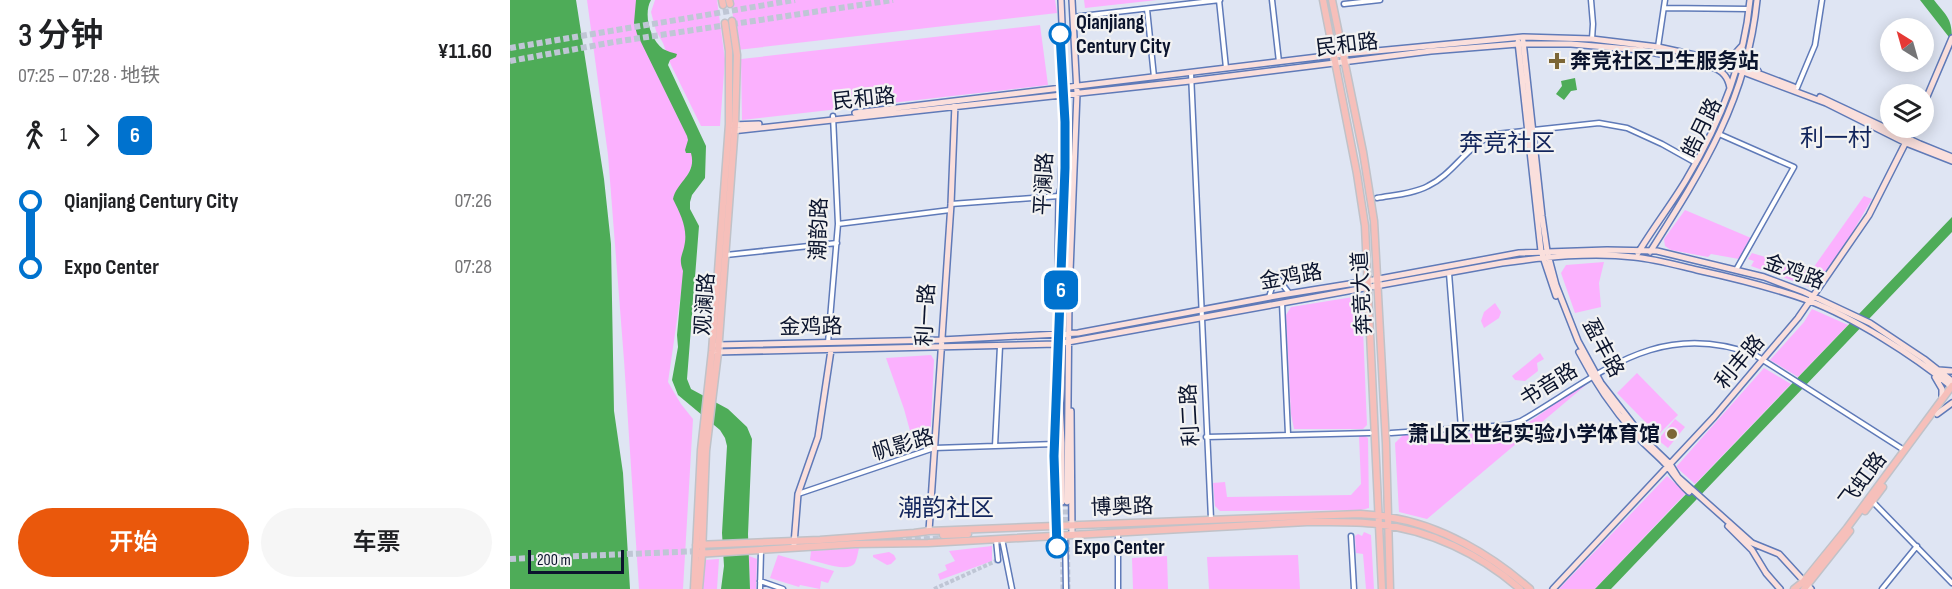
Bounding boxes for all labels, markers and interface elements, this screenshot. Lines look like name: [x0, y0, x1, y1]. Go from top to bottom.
place label: Qianjiang Century City: [1076, 10, 1171, 59]
text: 3 分钟: [18, 16, 104, 56]
north arrow: [1880, 18, 1934, 72]
map controls: [1880, 18, 1934, 138]
marker: Qianjiang Century City: [1049, 23, 1071, 45]
street label: 民和路: [1314, 29, 1380, 61]
text: ¥11.60: [438, 38, 492, 65]
place label: 奔竞社区卫生服务站: [1570, 49, 1759, 74]
marker: 奔竞社区卫生服务站: [1548, 52, 1566, 70]
text: 07:25 – 07:28 · 地铁: [18, 64, 160, 88]
street label: 民和路: [831, 83, 897, 115]
button: layers: [1880, 84, 1934, 138]
street label: 皓月路: [1677, 94, 1727, 162]
icon: walk: [18, 119, 51, 152]
icon: forward: [76, 119, 109, 152]
text: 1: [60, 123, 67, 147]
text: 6: [130, 123, 140, 148]
district label: 利一村: [1800, 124, 1872, 153]
district label: 奔竞社区: [1459, 129, 1555, 158]
street label: 平澜路: [1030, 152, 1058, 216]
text: Qianjiang Century City: [64, 188, 238, 215]
text: 07:26: [454, 189, 492, 213]
street label: 潮韵路: [805, 197, 833, 261]
street label: 金鸡路: [1760, 249, 1828, 295]
street label: 奔竞大道: [1347, 250, 1377, 336]
text: Expo Center: [64, 254, 159, 281]
text: 07:28: [454, 255, 492, 279]
street label: 金鸡路: [1258, 259, 1324, 295]
line badge: 6: [1042, 270, 1080, 310]
street label: 观澜路: [690, 272, 720, 336]
text: 6: [1056, 278, 1066, 303]
street label: 利一路: [912, 283, 940, 347]
street label: 金鸡路: [779, 314, 843, 340]
street label: 盈丰路: [1577, 314, 1629, 382]
street label: 利丰路: [1710, 330, 1770, 394]
street label: 书音路: [1516, 358, 1582, 412]
street label: 利二路: [1176, 383, 1204, 447]
place label: 萧山区世纪实验小学体育馆: [1408, 422, 1660, 447]
street label: 帆影路: [869, 424, 937, 466]
marker: 萧山区世纪实验小学体育馆: [1665, 427, 1679, 441]
street label: 飞虹路: [1834, 447, 1892, 513]
street label: 博奥路: [1090, 493, 1154, 521]
district label: 潮韵社区: [898, 494, 994, 523]
button: 开始: [18, 508, 249, 577]
button: 车票: [261, 508, 492, 577]
place label: Expo Center: [1074, 535, 1165, 560]
marker: Expo Center: [1046, 536, 1068, 558]
scale bar: [528, 547, 624, 574]
text: 200 m: [537, 551, 571, 570]

